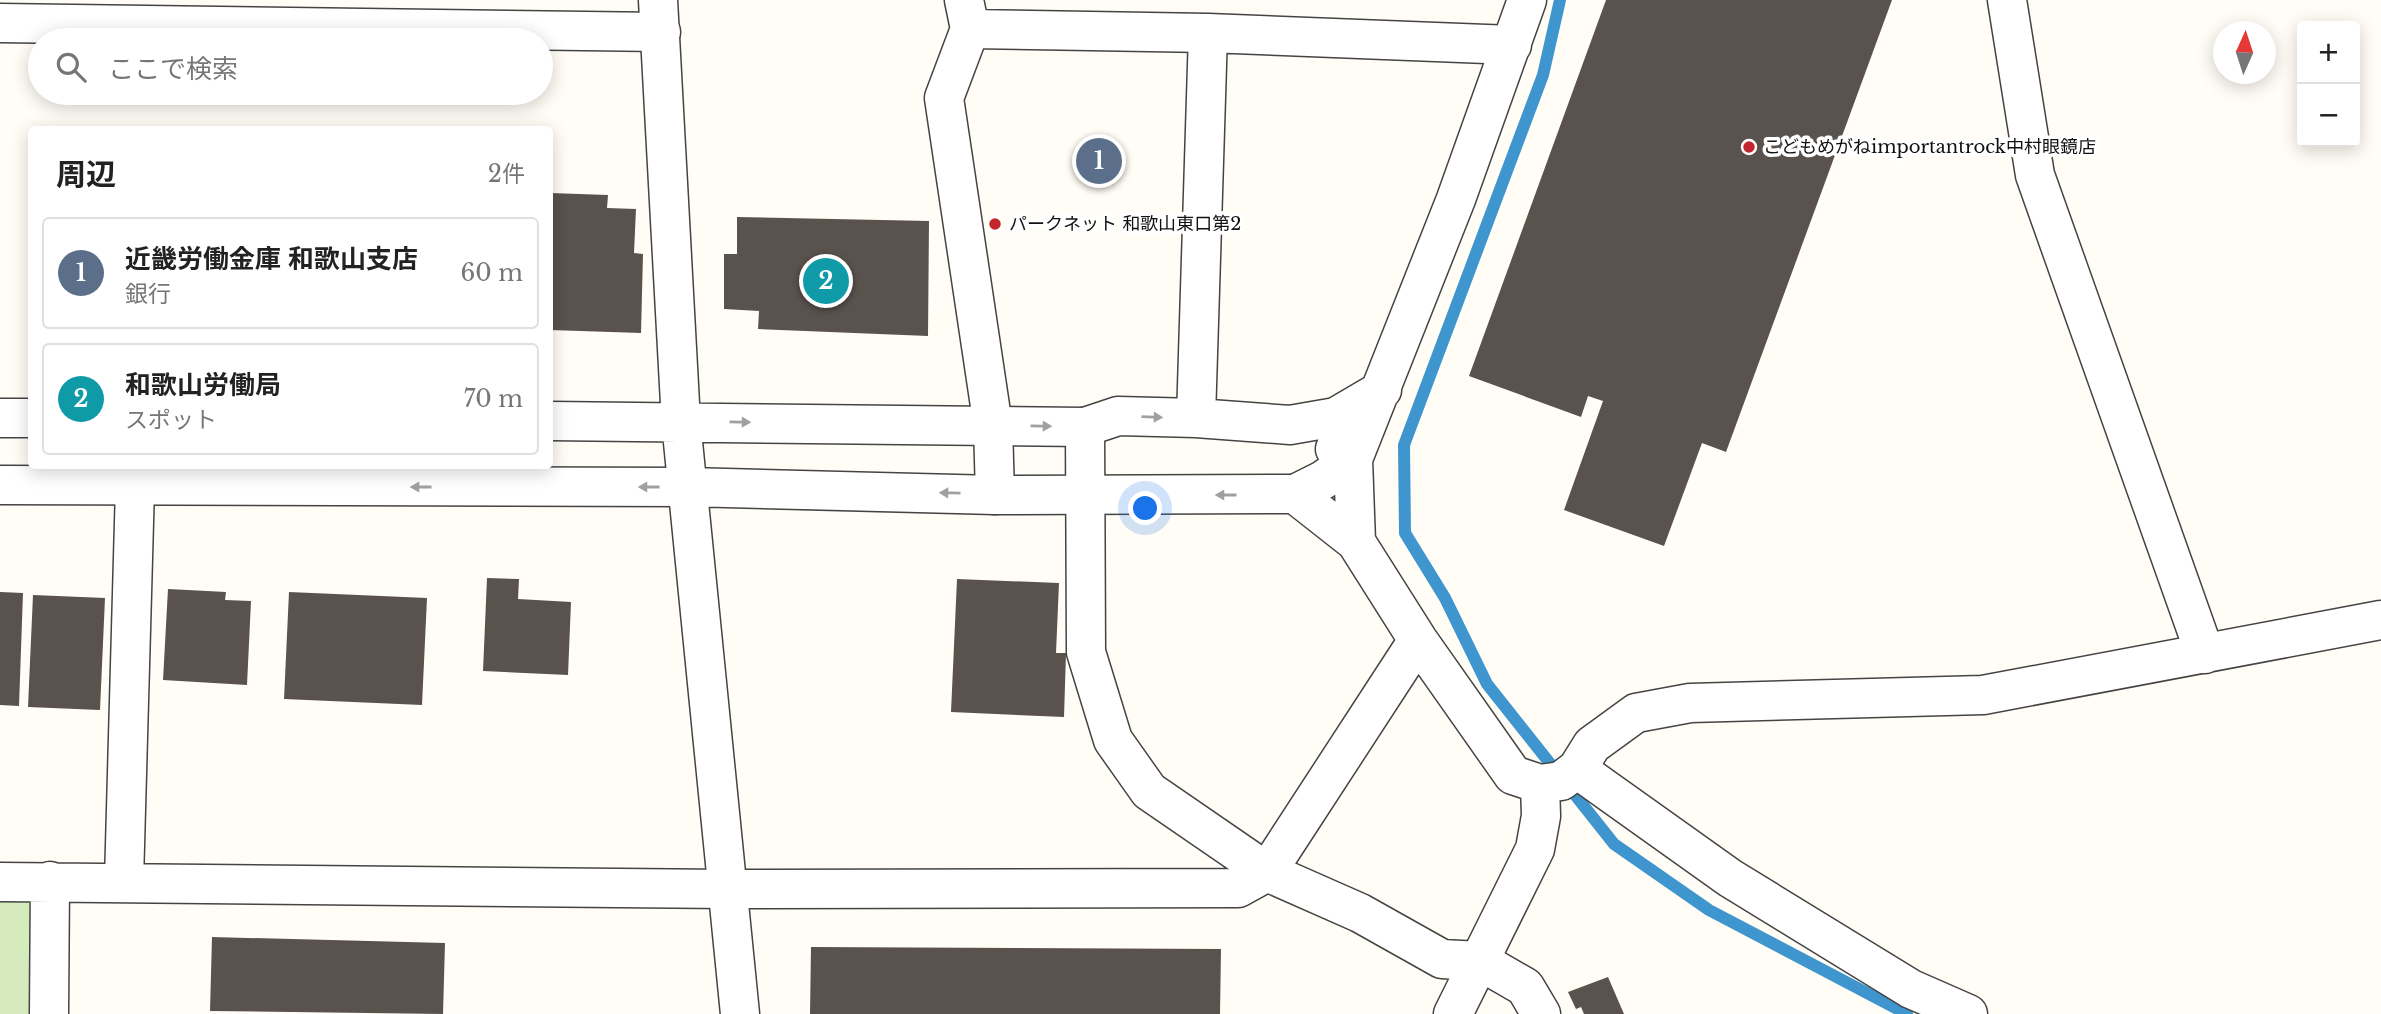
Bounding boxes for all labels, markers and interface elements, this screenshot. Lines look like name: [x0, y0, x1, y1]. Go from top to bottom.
north arrow: [2213, 21, 2276, 84]
map controls: [2297, 21, 2360, 147]
button: +: [2297, 21, 2360, 84]
search box: [28, 28, 553, 105]
icon: search: [52, 48, 90, 86]
text: ここで検索: [108, 53, 238, 85]
button: −: [2297, 84, 2360, 147]
pin: 1: [1076, 135, 1122, 187]
place label: こどもめがねimportantrock中村眼鏡店: [1763, 136, 2096, 158]
marker: こどもめがねimportantrock中村眼鏡店: [1741, 139, 1757, 155]
text: 周辺: [56, 156, 116, 193]
text: 2件: [488, 160, 525, 188]
place label: パークネット 和歌山東口第2: [1009, 213, 1241, 235]
marker: パークネット 和歌山東口第2: [987, 216, 1003, 232]
text: 近畿労働金庫 和歌山支店: [125, 243, 418, 275]
pin: 2: [803, 255, 849, 307]
text: 1: [76, 259, 86, 287]
text: 60 m: [461, 259, 523, 287]
text: 銀行: [125, 280, 171, 308]
text: 和歌山労働局: [125, 369, 281, 401]
text: 2: [74, 385, 88, 413]
text: 70 m: [464, 385, 523, 413]
text: スポット: [125, 406, 217, 434]
one-way arrow: [1141, 411, 1163, 423]
one-way arrow: [729, 417, 751, 428]
one-way arrow: [1030, 420, 1052, 432]
one-way arrow: [410, 481, 432, 492]
one-way arrow: [638, 481, 660, 493]
one-way arrow: [939, 488, 961, 499]
one-way arrow: [1215, 489, 1237, 501]
your location: [1128, 491, 1162, 525]

